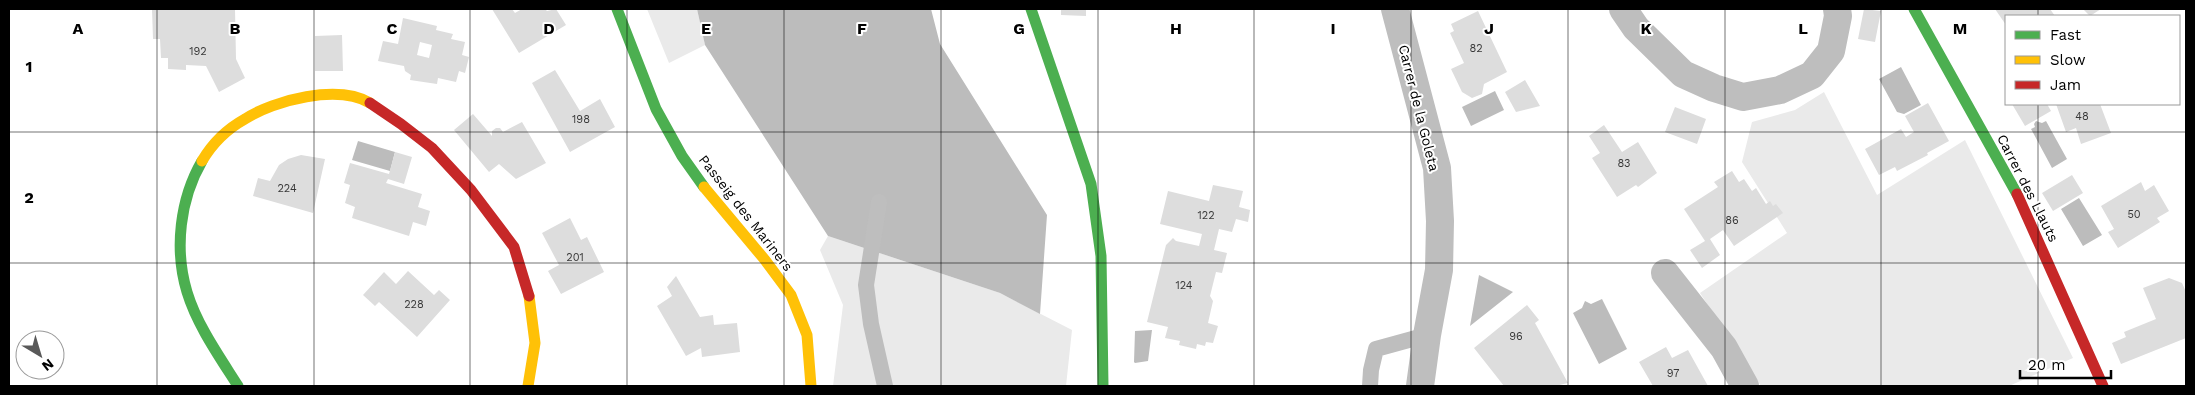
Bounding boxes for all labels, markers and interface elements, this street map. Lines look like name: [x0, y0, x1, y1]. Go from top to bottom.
legend: [2005, 15, 2180, 105]
text: A: [73, 19, 84, 38]
text: B: [230, 19, 241, 38]
text: C: [387, 19, 398, 38]
text: D: [543, 19, 555, 38]
text: E: [701, 19, 711, 38]
text: F: [857, 19, 867, 38]
text: G: [1013, 19, 1025, 38]
text: H: [1170, 19, 1182, 38]
text: I: [1330, 19, 1336, 38]
text: J: [1484, 19, 1494, 38]
text: K: [1640, 19, 1652, 38]
text: L: [1798, 19, 1808, 38]
text: M: [1953, 19, 1967, 38]
text: Fast: [2050, 26, 2082, 44]
house number: 82: [1469, 42, 1483, 55]
street label: Carrer de la Goleta: [1396, 43, 1442, 173]
house number: 192: [189, 45, 207, 58]
text: Slow: [2050, 51, 2086, 69]
text: 1: [26, 57, 32, 76]
text: Jam: [2050, 76, 2081, 94]
house number: 48: [2075, 110, 2089, 123]
house number: 198: [572, 113, 590, 126]
street label: Carrer des Llauts: [1994, 132, 2062, 244]
street label: Passeig des Mariners: [696, 152, 796, 274]
house number: 83: [1618, 157, 1630, 170]
house number: 224: [277, 182, 297, 195]
text: 2: [24, 188, 34, 207]
house number: 50: [2127, 208, 2141, 221]
house number: 122: [1197, 209, 1215, 222]
house number: 86: [1725, 214, 1739, 227]
house number: 201: [566, 251, 584, 264]
house number: 124: [1175, 279, 1193, 292]
house number: 228: [404, 298, 424, 311]
north arrow: [15, 330, 65, 380]
house number: 96: [1509, 330, 1523, 343]
scale bar: [2020, 348, 2111, 380]
text: N: [39, 356, 57, 375]
text: 20 m: [2028, 356, 2066, 374]
house number: 97: [1667, 367, 1679, 380]

